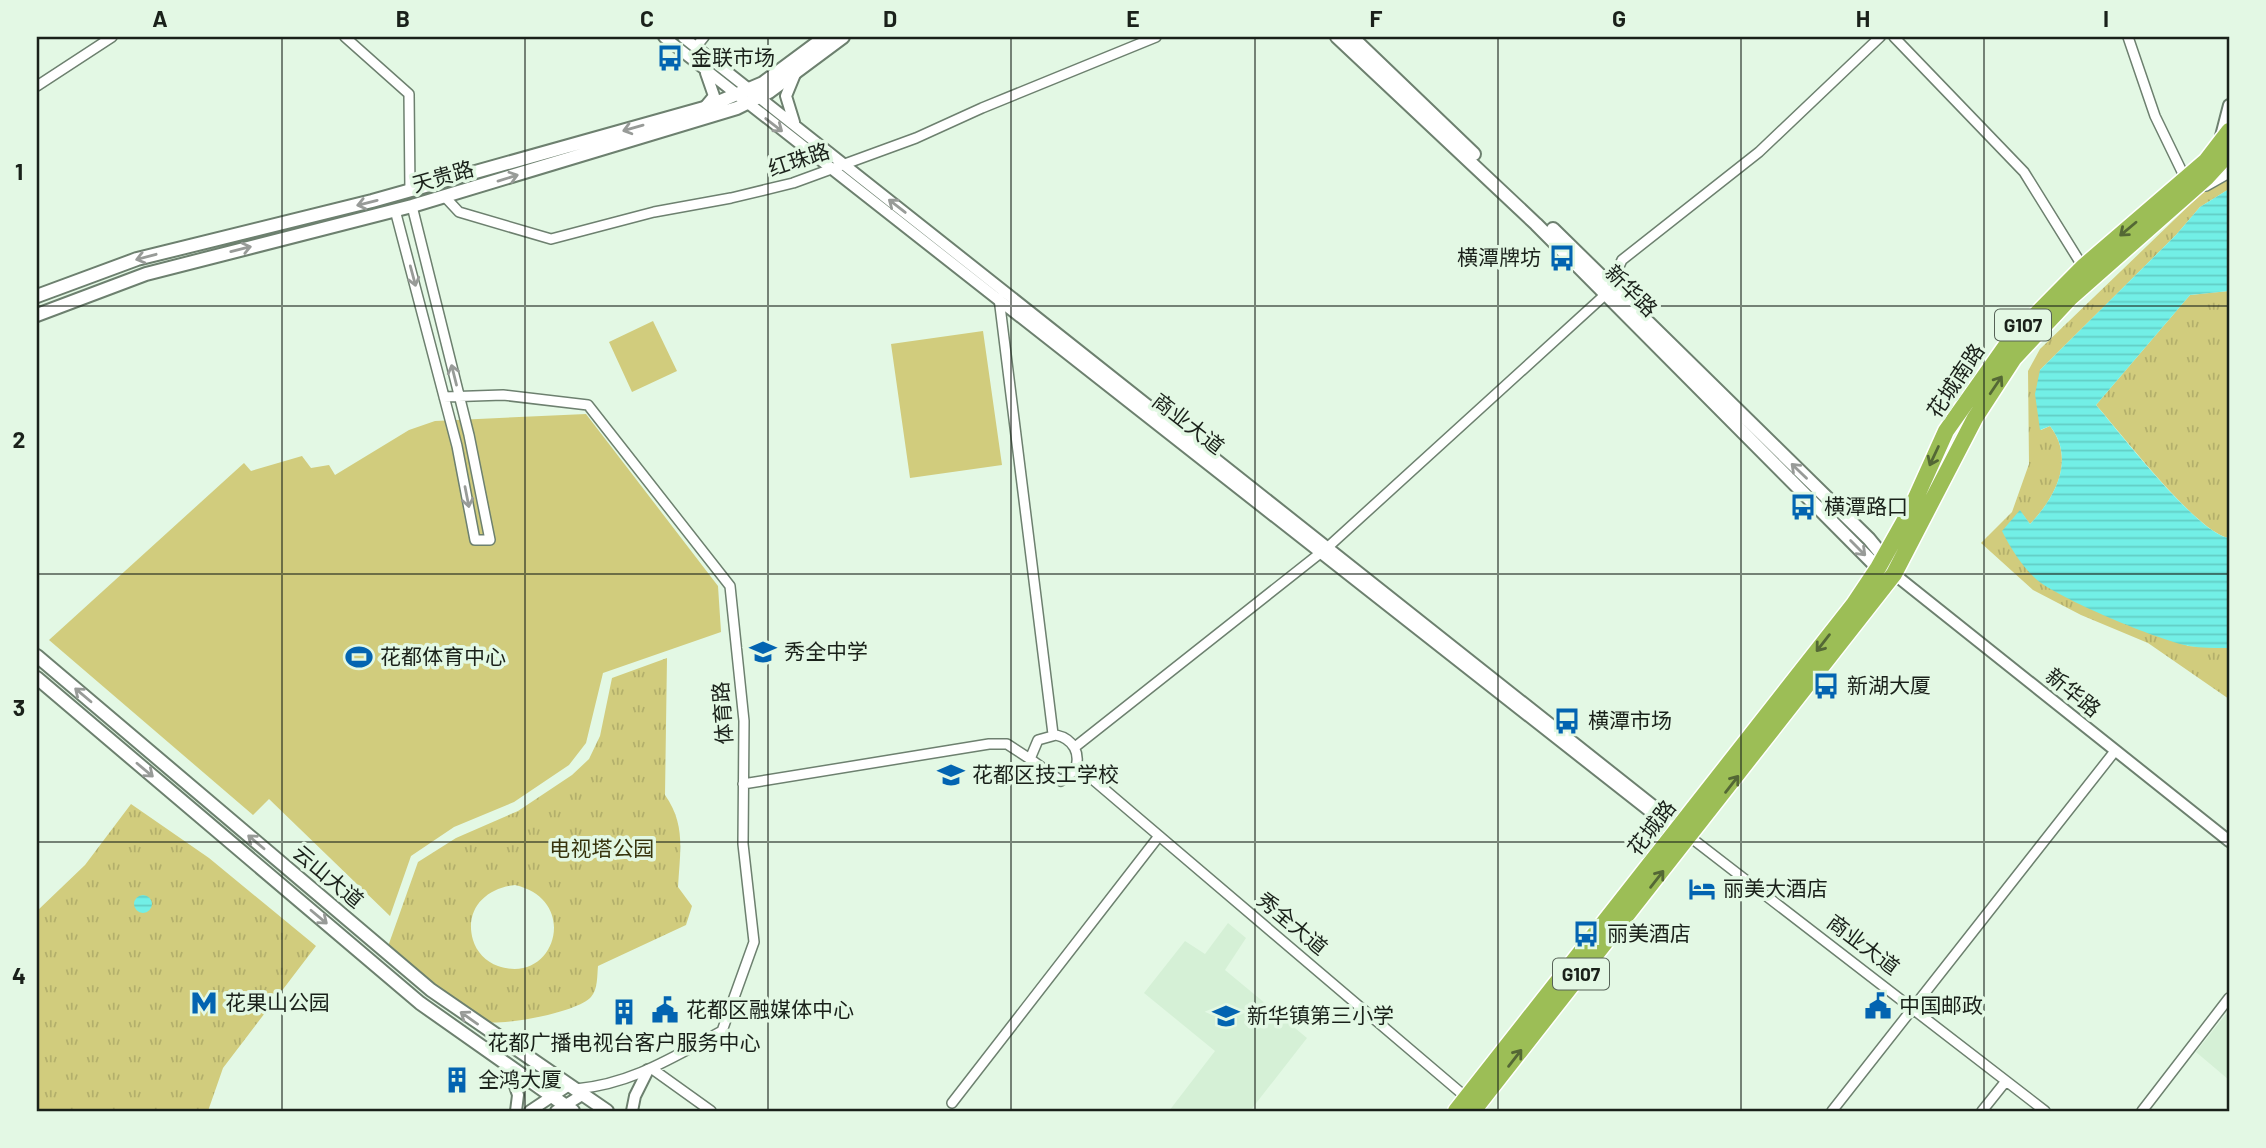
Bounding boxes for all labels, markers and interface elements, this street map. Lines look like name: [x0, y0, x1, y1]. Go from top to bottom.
text: A: [152, 4, 168, 32]
text: B: [396, 4, 410, 32]
text: C: [640, 4, 654, 32]
text: D: [883, 4, 897, 32]
text: E: [1126, 4, 1140, 32]
text: F: [1370, 4, 1383, 32]
text: G: [1612, 4, 1626, 32]
text: H: [1856, 4, 1870, 32]
text: I: [2103, 4, 2109, 32]
bus stop icon: 金联市场: [655, 43, 685, 73]
place label: 金联市场: [691, 44, 775, 69]
one-way arrow: [765, 118, 783, 133]
one-way arrow: [623, 122, 645, 135]
street label: 红珠路: [765, 137, 832, 180]
street label: 天贵路: [409, 155, 476, 196]
text: 1: [15, 157, 23, 185]
one-way arrow: [497, 170, 519, 183]
one-way arrow: [356, 197, 379, 210]
one-way arrow: [888, 198, 906, 213]
one-way arrow: [2119, 221, 2137, 237]
one-way arrow: [229, 242, 252, 255]
bus stop icon: 横潭牌坊: [1547, 243, 1577, 273]
place label: 横潭牌坊: [1457, 244, 1541, 269]
one-way arrow: [135, 251, 158, 264]
street label: 新华路: [1601, 259, 1663, 321]
one-way arrow: [407, 264, 420, 287]
road number: G107: [1995, 310, 2051, 340]
street label: 花城南路: [1921, 338, 1989, 422]
one-way arrow: [447, 364, 460, 387]
one-way arrow: [1989, 375, 2003, 395]
street label: 商业大道: [1148, 387, 1230, 459]
text: 2: [13, 425, 25, 453]
one-way arrow: [1927, 445, 1941, 466]
one-way arrow: [1790, 462, 1807, 479]
one-way arrow: [460, 485, 474, 508]
bus stop icon: 横潭路口: [1788, 492, 1818, 522]
place label: 横潭路口: [1824, 493, 1908, 518]
one-way arrow: [1849, 539, 1866, 556]
one-way arrow: [1816, 634, 1831, 652]
school or university icon: 秀全中学: [748, 637, 778, 667]
place label: 秀全中学: [784, 638, 868, 663]
sports icon: 花都体育中心: [344, 642, 374, 672]
place label: 花都体育中心: [380, 643, 506, 668]
street label: 新华路: [2042, 662, 2106, 721]
bus stop icon: 新湖大厦: [1811, 671, 1841, 701]
place label: 新湖大厦: [1847, 672, 1931, 697]
street label: 体育路: [707, 681, 736, 745]
one-way arrow: [74, 687, 92, 703]
text: 3: [13, 693, 25, 721]
bus stop icon: 横潭市场: [1552, 706, 1582, 736]
place label: 横潭市场: [1588, 707, 1672, 732]
school or university icon: 花都区技工学校: [936, 760, 966, 790]
place label: 花都区技工学校: [972, 761, 1119, 786]
one-way arrow: [136, 762, 154, 777]
one-way arrow: [1724, 775, 1739, 793]
street label: 花城路: [1622, 795, 1680, 860]
one-way arrow: [247, 834, 265, 850]
park label: 电视塔公园: [550, 835, 655, 860]
street label: 云山大道: [289, 839, 369, 912]
one-way arrow: [1649, 871, 1664, 889]
hotel icon: 丽美大酒店: [1687, 874, 1717, 904]
place label: 丽美大酒店: [1723, 875, 1828, 900]
street label: 秀全大道: [1253, 886, 1333, 959]
one-way arrow: [309, 909, 327, 925]
street label: 商业大道: [1823, 909, 1905, 979]
bus stop icon: 丽美酒店: [1571, 919, 1601, 949]
place label: 丽美酒店: [1607, 920, 1691, 945]
road number: G107: [1553, 958, 1609, 990]
text: 4: [12, 961, 26, 989]
metro station icon: 花果山公园: [189, 988, 219, 1018]
place label: 花果山公园: [225, 989, 330, 1014]
public building icon: 中国邮政: [1863, 991, 1893, 1021]
place label: 中国邮政: [1899, 992, 1983, 1017]
public building icon: 花都区融媒体中心: [650, 995, 680, 1025]
place label: 花都区融媒体中心: [686, 996, 854, 1021]
building icon: 花都广播电视台客户服务中心: [609, 997, 639, 1027]
school or university icon: 新华镇第三小学: [1211, 1001, 1241, 1031]
place label: 新华镇第三小学: [1247, 1002, 1394, 1027]
one-way arrow: [460, 1010, 479, 1025]
place label: 花都广播电视台客户服务中心: [488, 1029, 761, 1054]
one-way arrow: [1508, 1049, 1523, 1067]
building icon: 全鸿大厦: [442, 1065, 472, 1095]
place label: 全鸿大厦: [478, 1066, 562, 1091]

